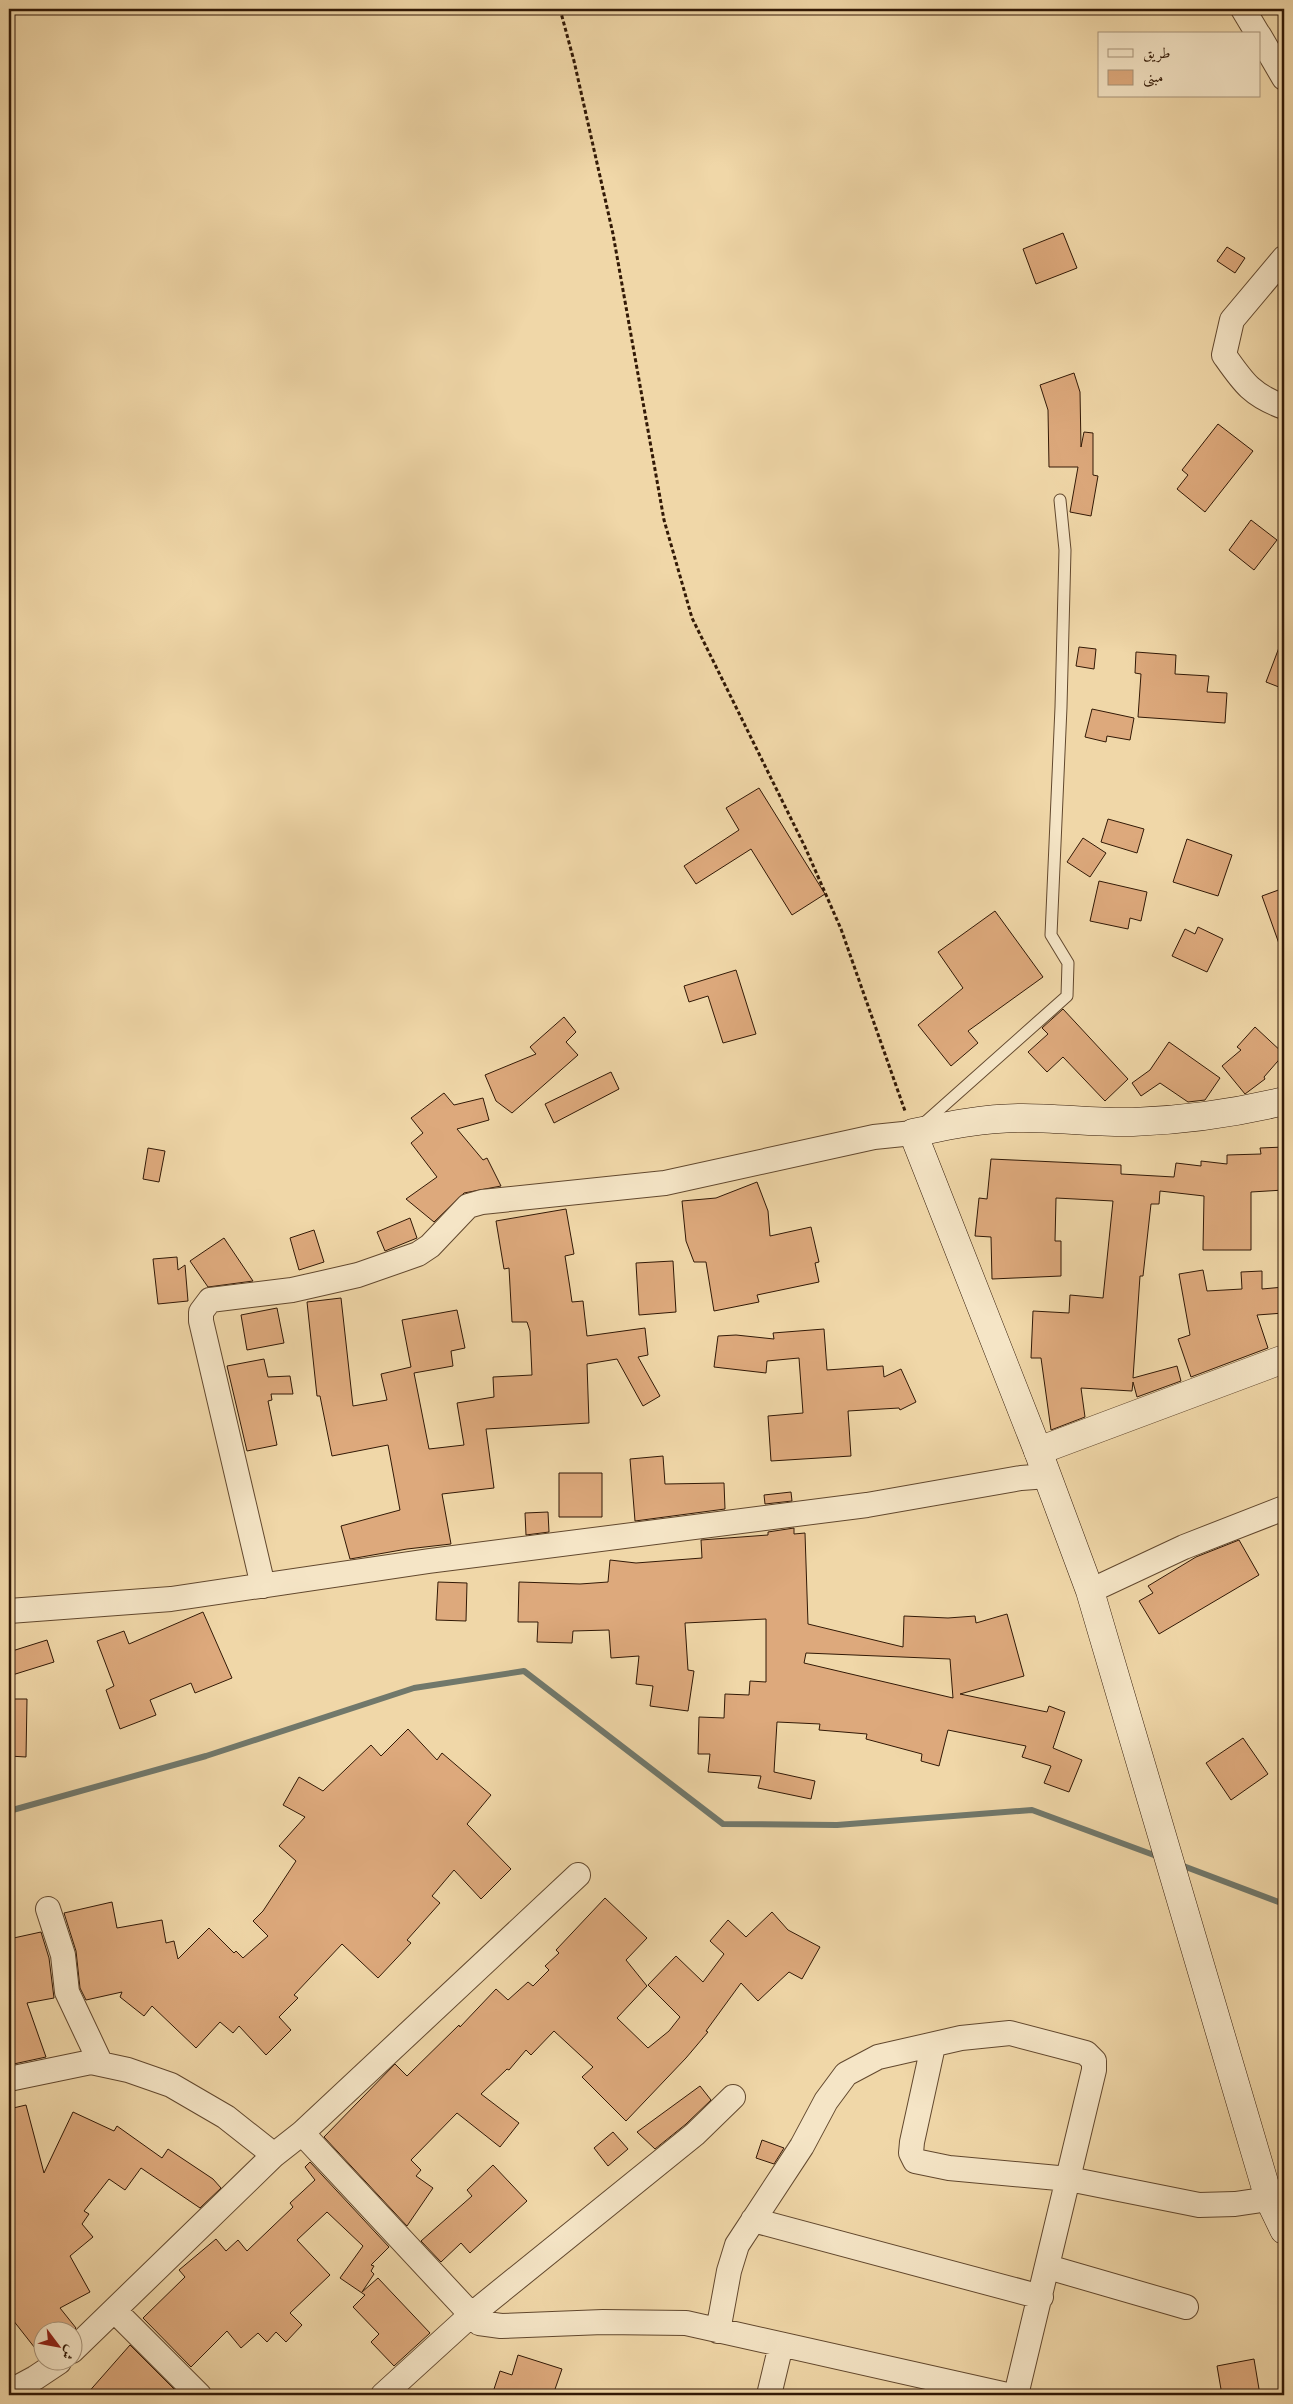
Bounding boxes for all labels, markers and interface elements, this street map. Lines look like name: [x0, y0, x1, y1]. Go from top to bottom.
legend: [1098, 32, 1260, 98]
text: طريق: [1143, 43, 1170, 63]
text: مبنى: [1143, 67, 1163, 88]
north arrow: [32, 2322, 82, 2372]
text: ش: [57, 2342, 80, 2364]

